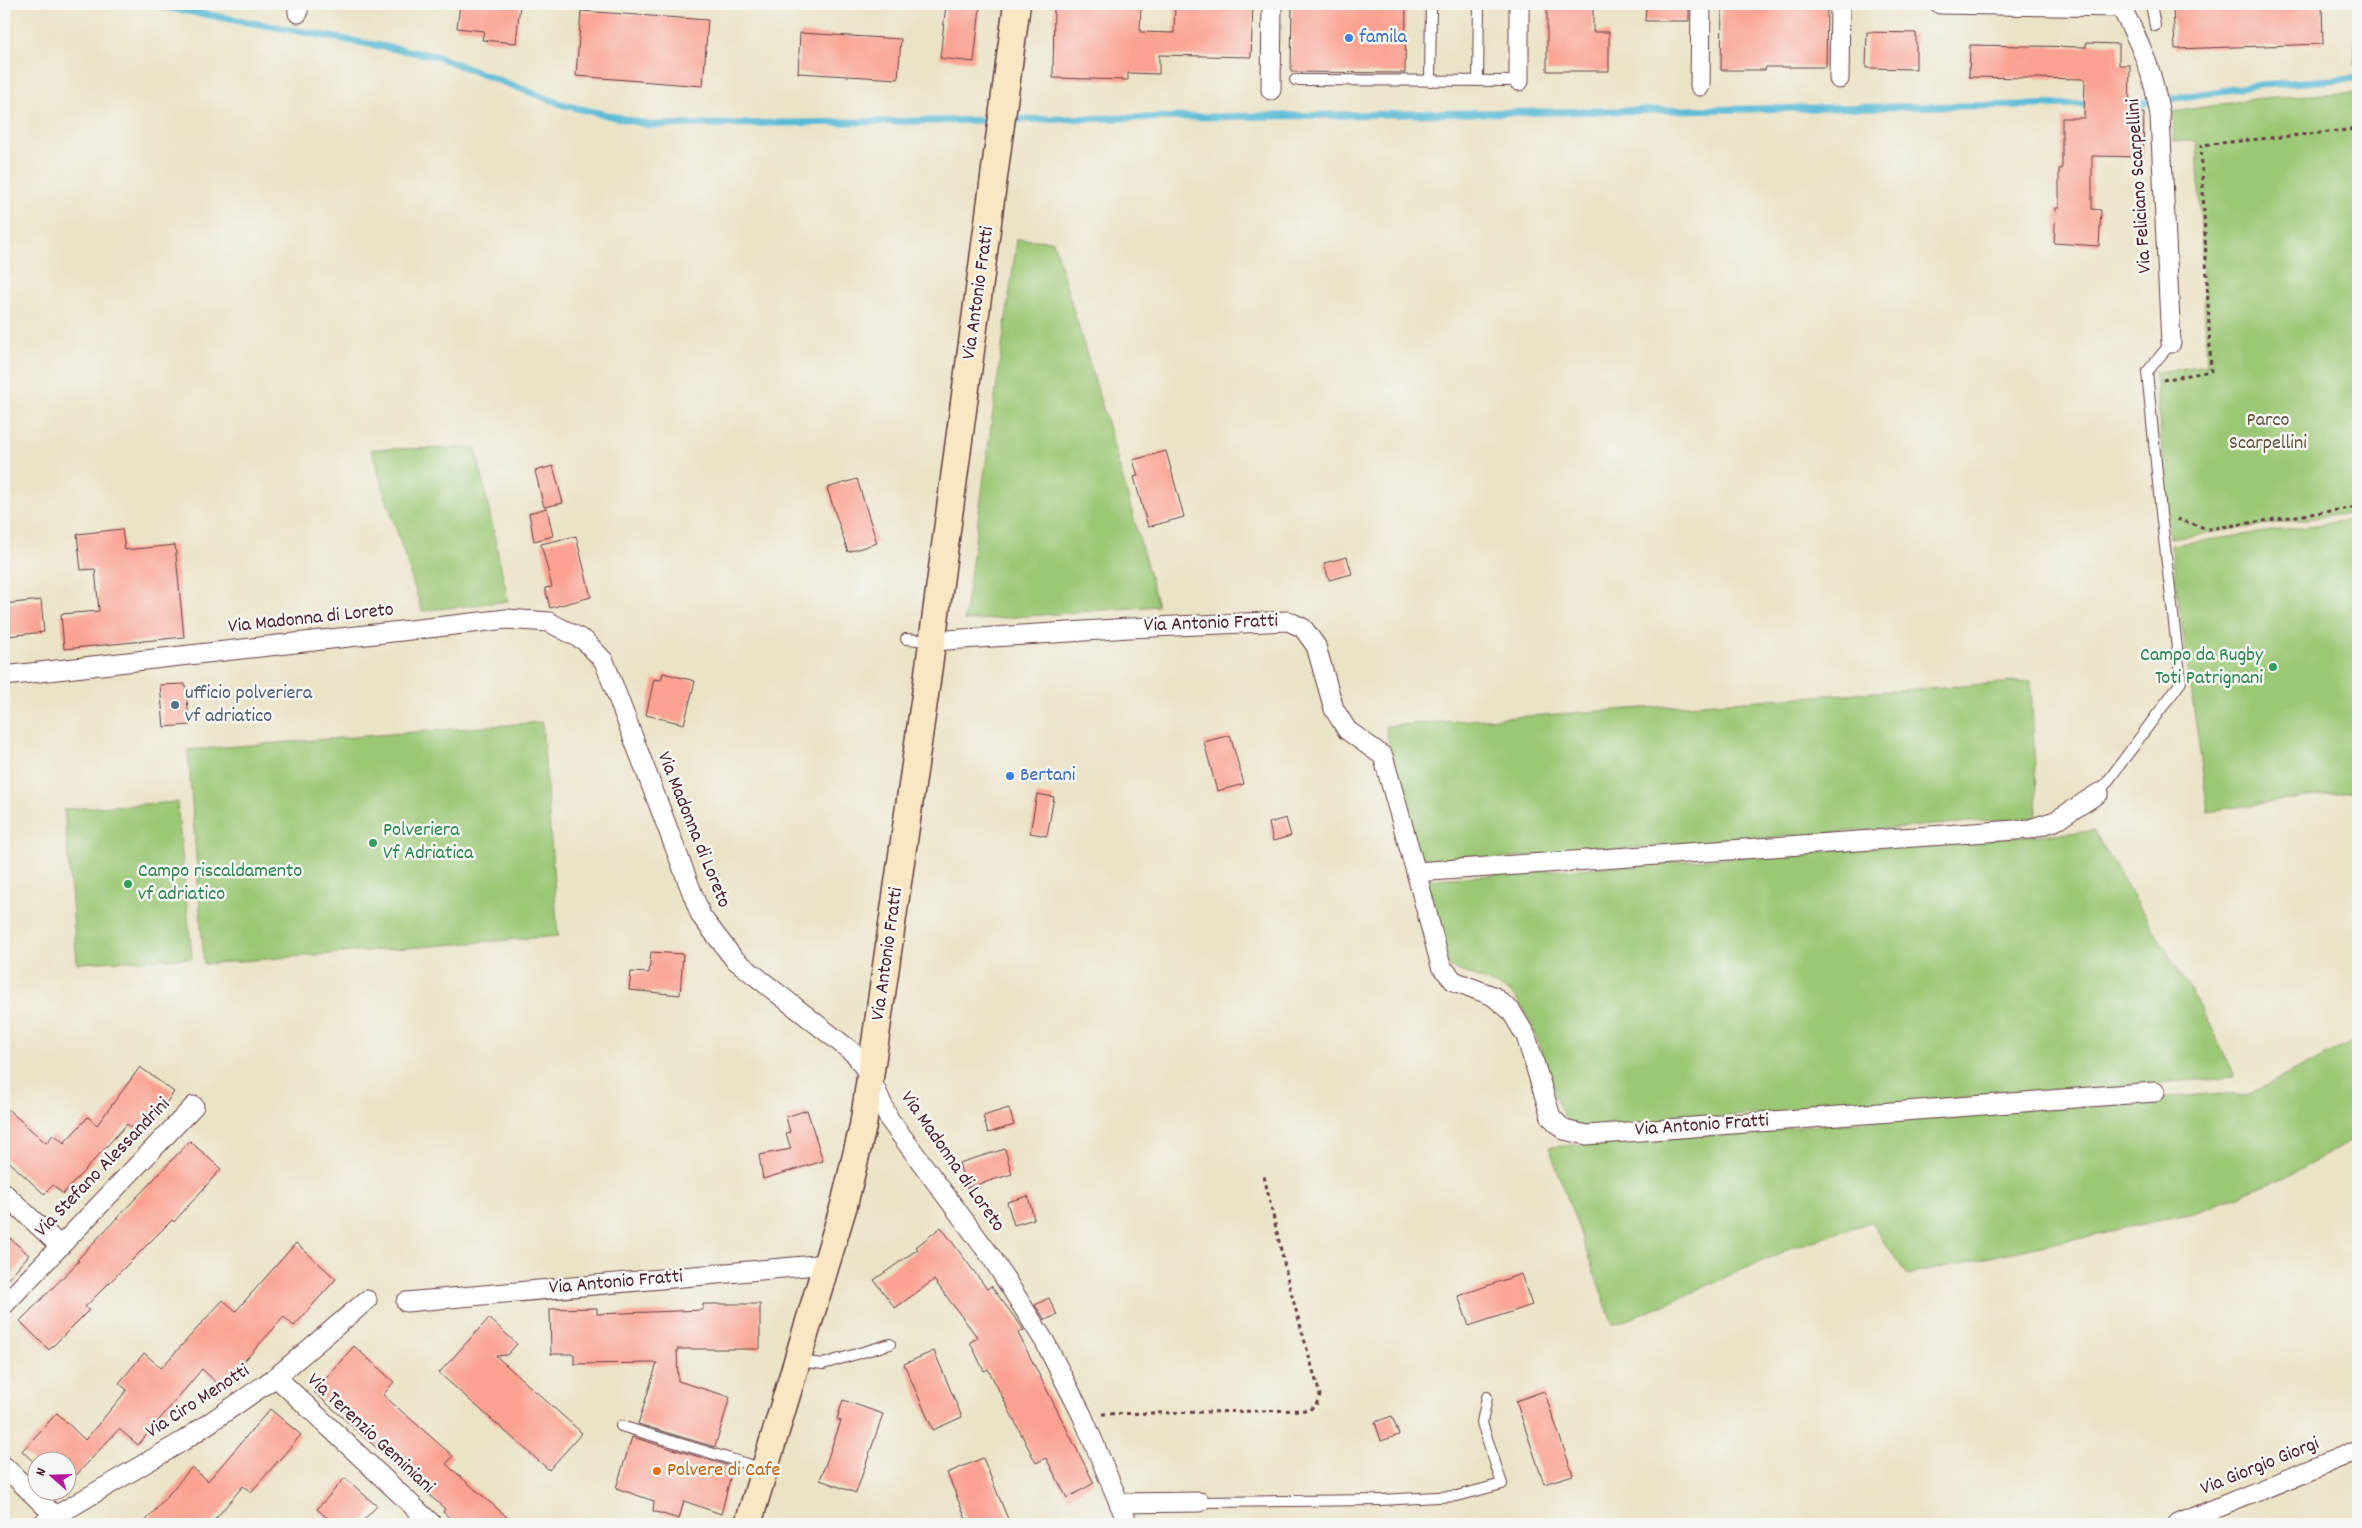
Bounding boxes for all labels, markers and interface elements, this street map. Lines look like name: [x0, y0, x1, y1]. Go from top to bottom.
place label: famila: [1359, 24, 1408, 52]
marker: famila: [1343, 32, 1355, 44]
street label: Via Feliciano Scarpellini: [2120, 97, 2160, 274]
street label: Via Antonio Fratti: [956, 224, 1002, 361]
park label: Parco Scarpellini: [2229, 407, 2307, 458]
street label: Via Madonna di Loreto: [227, 596, 395, 642]
street label: Via Antonio Fratti: [1143, 608, 1279, 640]
place label: Campo da Rugby Toti Patrignani: [2140, 642, 2264, 693]
marker: Campo da Rugby Toti Patrignani: [2267, 661, 2279, 673]
place label: ufficio polveriera vf adriatico: [185, 680, 313, 731]
marker: ufficio polveriera vf adriatico: [169, 699, 181, 711]
street label: Via Madonna di Loreto: [649, 748, 737, 912]
place label: Bertani: [1020, 762, 1076, 790]
marker: Bertani: [1004, 770, 1016, 782]
place label: Polveriera Vf Adriatica: [383, 817, 474, 868]
marker: Polveriera Vf Adriatica: [367, 837, 379, 849]
place label: Campo riscaldamento vf adriatico: [138, 858, 302, 909]
marker: Campo riscaldamento vf adriatico: [122, 878, 134, 890]
street label: Via Antonio Fratti: [865, 885, 911, 1022]
street label: Via Madonna di Loreto: [893, 1086, 1011, 1238]
street label: Via Stefano Alessandrini: [29, 1092, 177, 1244]
street label: Via Antonio Fratti: [1634, 1107, 1770, 1145]
street label: Via Antonio Fratti: [548, 1263, 684, 1303]
street label: Via Ciro Menotti: [141, 1358, 256, 1446]
street label: Via Terenzio Geminiani: [300, 1367, 440, 1501]
street label: Via Giorgio Giorgi: [2196, 1430, 2324, 1504]
north arrow: [28, 1450, 78, 1500]
place label: Polvere di Cafe: [667, 1457, 781, 1485]
text: N: [31, 1465, 52, 1479]
marker: Polvere di Cafe: [651, 1465, 663, 1477]

